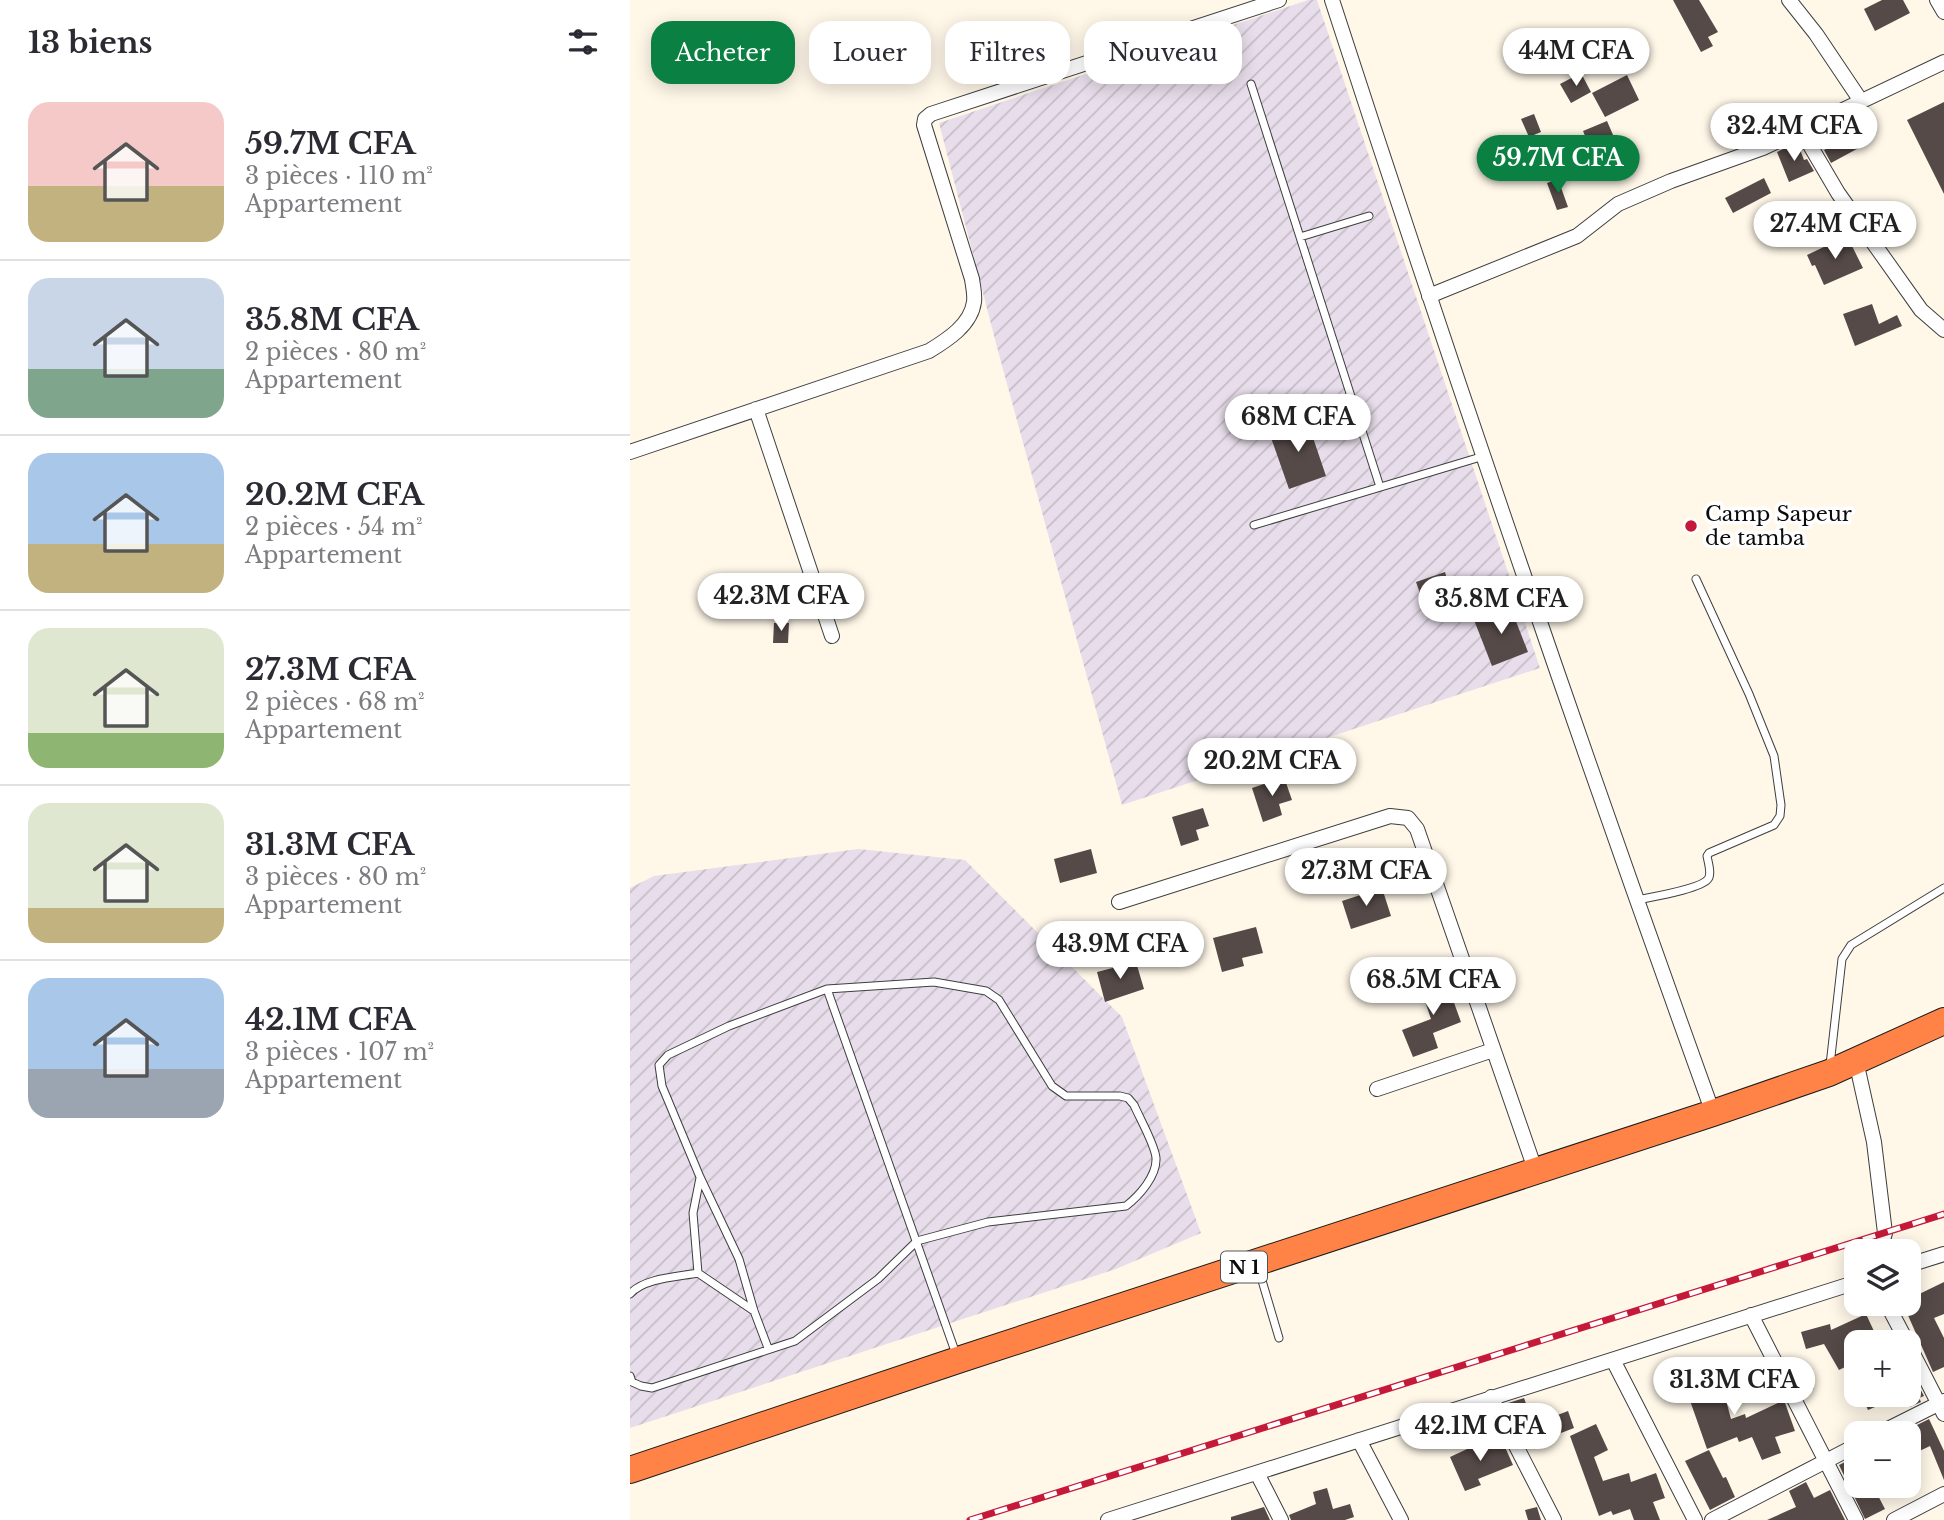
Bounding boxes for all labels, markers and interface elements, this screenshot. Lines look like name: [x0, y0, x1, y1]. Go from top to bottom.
chip: Acheter: [651, 21, 795, 84]
chip: Louer: [809, 21, 931, 84]
chip: Filtres: [945, 21, 1070, 84]
chip: Nouveau: [1084, 21, 1242, 84]
icon: filters: [564, 23, 602, 61]
text: 13 biens: [28, 24, 153, 61]
pin: 44M CFA: [1511, 28, 1641, 88]
text: 44M CFA: [1519, 37, 1633, 65]
pin: 32.4M CFA: [1714, 104, 1874, 163]
text: 32.4M CFA: [1726, 112, 1862, 140]
text: 59.7M CFA: [245, 125, 416, 162]
icon: home: [84, 130, 168, 214]
pin: 59.7M CFA: [1478, 136, 1638, 195]
text: 59.7M CFA: [1493, 144, 1623, 172]
text: 3 pièces · 110 m²: [245, 162, 433, 190]
text: Appartement: [245, 190, 402, 218]
pin: 27.4M CFA: [1755, 202, 1915, 261]
text: 27.4M CFA: [1769, 210, 1901, 238]
text: 35.8M CFA: [245, 301, 419, 338]
icon: home: [84, 306, 168, 390]
text: 2 pièces · 80 m²: [245, 338, 426, 366]
text: Appartement: [245, 366, 402, 394]
pin: 68M CFA: [1233, 394, 1363, 454]
text: 68M CFA: [1241, 403, 1355, 431]
text: 20.2M CFA: [245, 476, 424, 513]
icon: home: [84, 481, 168, 565]
place label: Camp Sapeur de tamba: [1705, 501, 1852, 551]
text: 2 pièces · 54 m²: [245, 513, 422, 541]
marker: Camp Sapeur de tamba: [1683, 518, 1699, 534]
text: Appartement: [245, 541, 402, 569]
pin: 42.3M CFA: [701, 574, 861, 633]
pin: 35.8M CFA: [1421, 576, 1581, 636]
text: 42.3M CFA: [713, 582, 849, 610]
text: 35.8M CFA: [1434, 585, 1568, 613]
text: 27.3M CFA: [245, 651, 415, 688]
icon: home: [84, 656, 168, 740]
text: 2 pièces · 68 m²: [245, 688, 425, 716]
text: Appartement: [245, 716, 402, 744]
pin: 20.2M CFA: [1192, 738, 1352, 798]
text: 20.2M CFA: [1203, 747, 1341, 775]
text: 31.3M CFA: [245, 826, 414, 863]
icon: home: [84, 831, 168, 915]
pin: 27.3M CFA: [1286, 848, 1446, 908]
text: 27.3M CFA: [1301, 857, 1431, 885]
text: 3 pièces · 80 m²: [245, 863, 426, 891]
text: Appartement: [245, 891, 402, 919]
pin: 43.9M CFA: [1040, 922, 1200, 981]
text: 43.9M CFA: [1052, 930, 1188, 958]
pin: 68.5M CFA: [1353, 958, 1513, 1017]
text: 68.5M CFA: [1366, 966, 1500, 994]
text: 42.1M CFA: [245, 1001, 415, 1038]
icon: home: [84, 1006, 168, 1090]
text: 3 pièces · 107 m²: [245, 1038, 434, 1066]
text: Appartement: [245, 1066, 402, 1094]
map controls: [1844, 1239, 1921, 1498]
button: layers: [1844, 1239, 1921, 1316]
road number: N 1: [1221, 1252, 1267, 1282]
button: +: [1844, 1330, 1921, 1407]
pin: 31.3M CFA: [1654, 1358, 1814, 1417]
text: 31.3M CFA: [1669, 1366, 1799, 1394]
pin: 42.1M CFA: [1400, 1404, 1560, 1463]
text: 42.1M CFA: [1415, 1412, 1545, 1440]
button: −: [1844, 1421, 1921, 1498]

